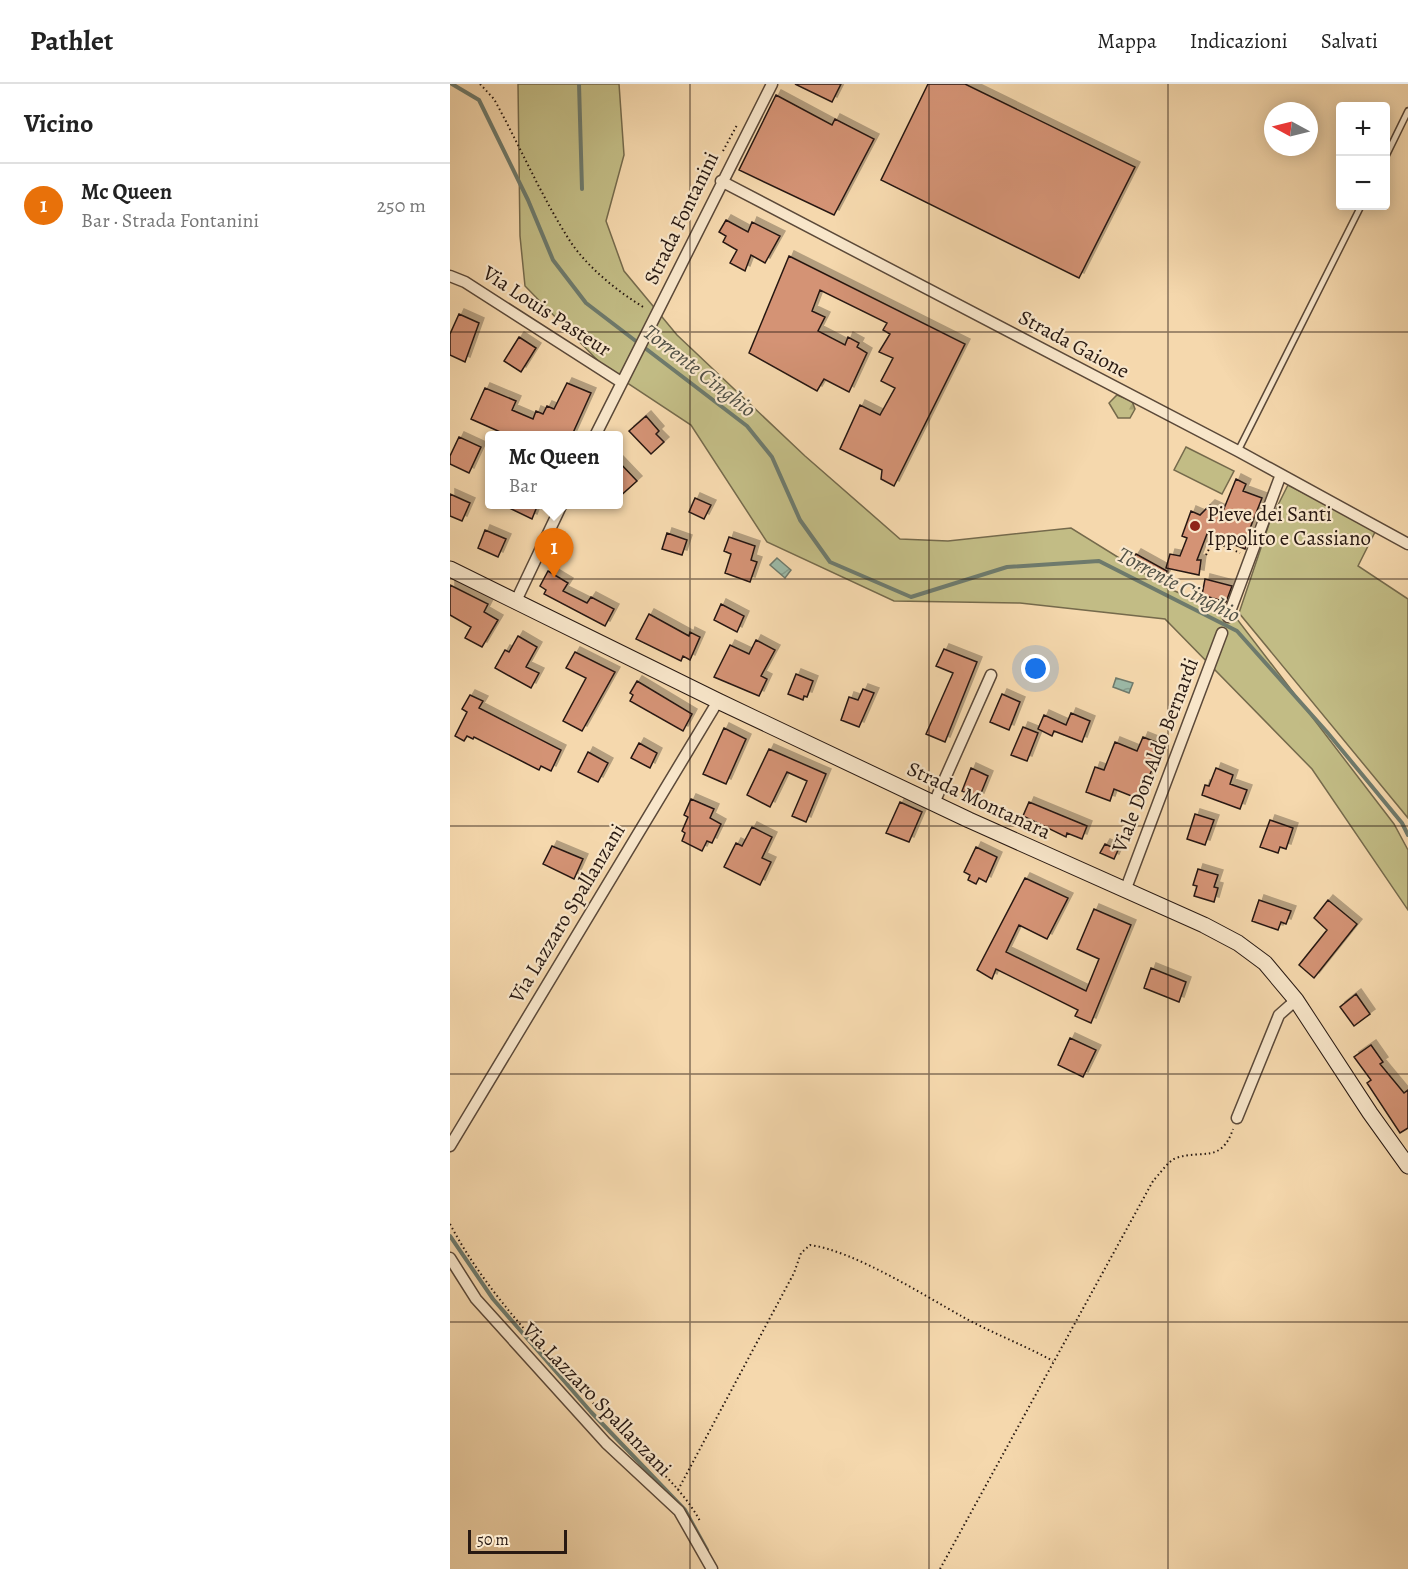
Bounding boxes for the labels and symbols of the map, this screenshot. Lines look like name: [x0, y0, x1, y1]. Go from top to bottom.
north arrow: [1264, 102, 1318, 156]
street label: Strada Fontanini: [637, 147, 725, 289]
street label: Via Louis Pasteur: [476, 258, 617, 363]
street label: Strada Gaione: [1014, 303, 1134, 385]
water label: Torrente Cinghio: [637, 317, 762, 424]
place label: Pieve dei Santi Ippolito e Cassiano: [1207, 500, 1371, 552]
marker: Pieve dei Santi Ippolito e Cassiano: [1188, 519, 1202, 533]
pin: 1: [534, 528, 574, 578]
water label: Torrente Cinghio: [1112, 540, 1245, 630]
your location: [1021, 654, 1050, 683]
street label: Viale Don Aldo Bernardi: [1105, 654, 1205, 857]
street label: Strada Montanara: [902, 754, 1056, 846]
street label: Via Lazzaro Spallanzani: [502, 818, 632, 1009]
street label: Via Lazzaro Spallanzani: [515, 1315, 678, 1482]
scale bar: [468, 1527, 567, 1554]

